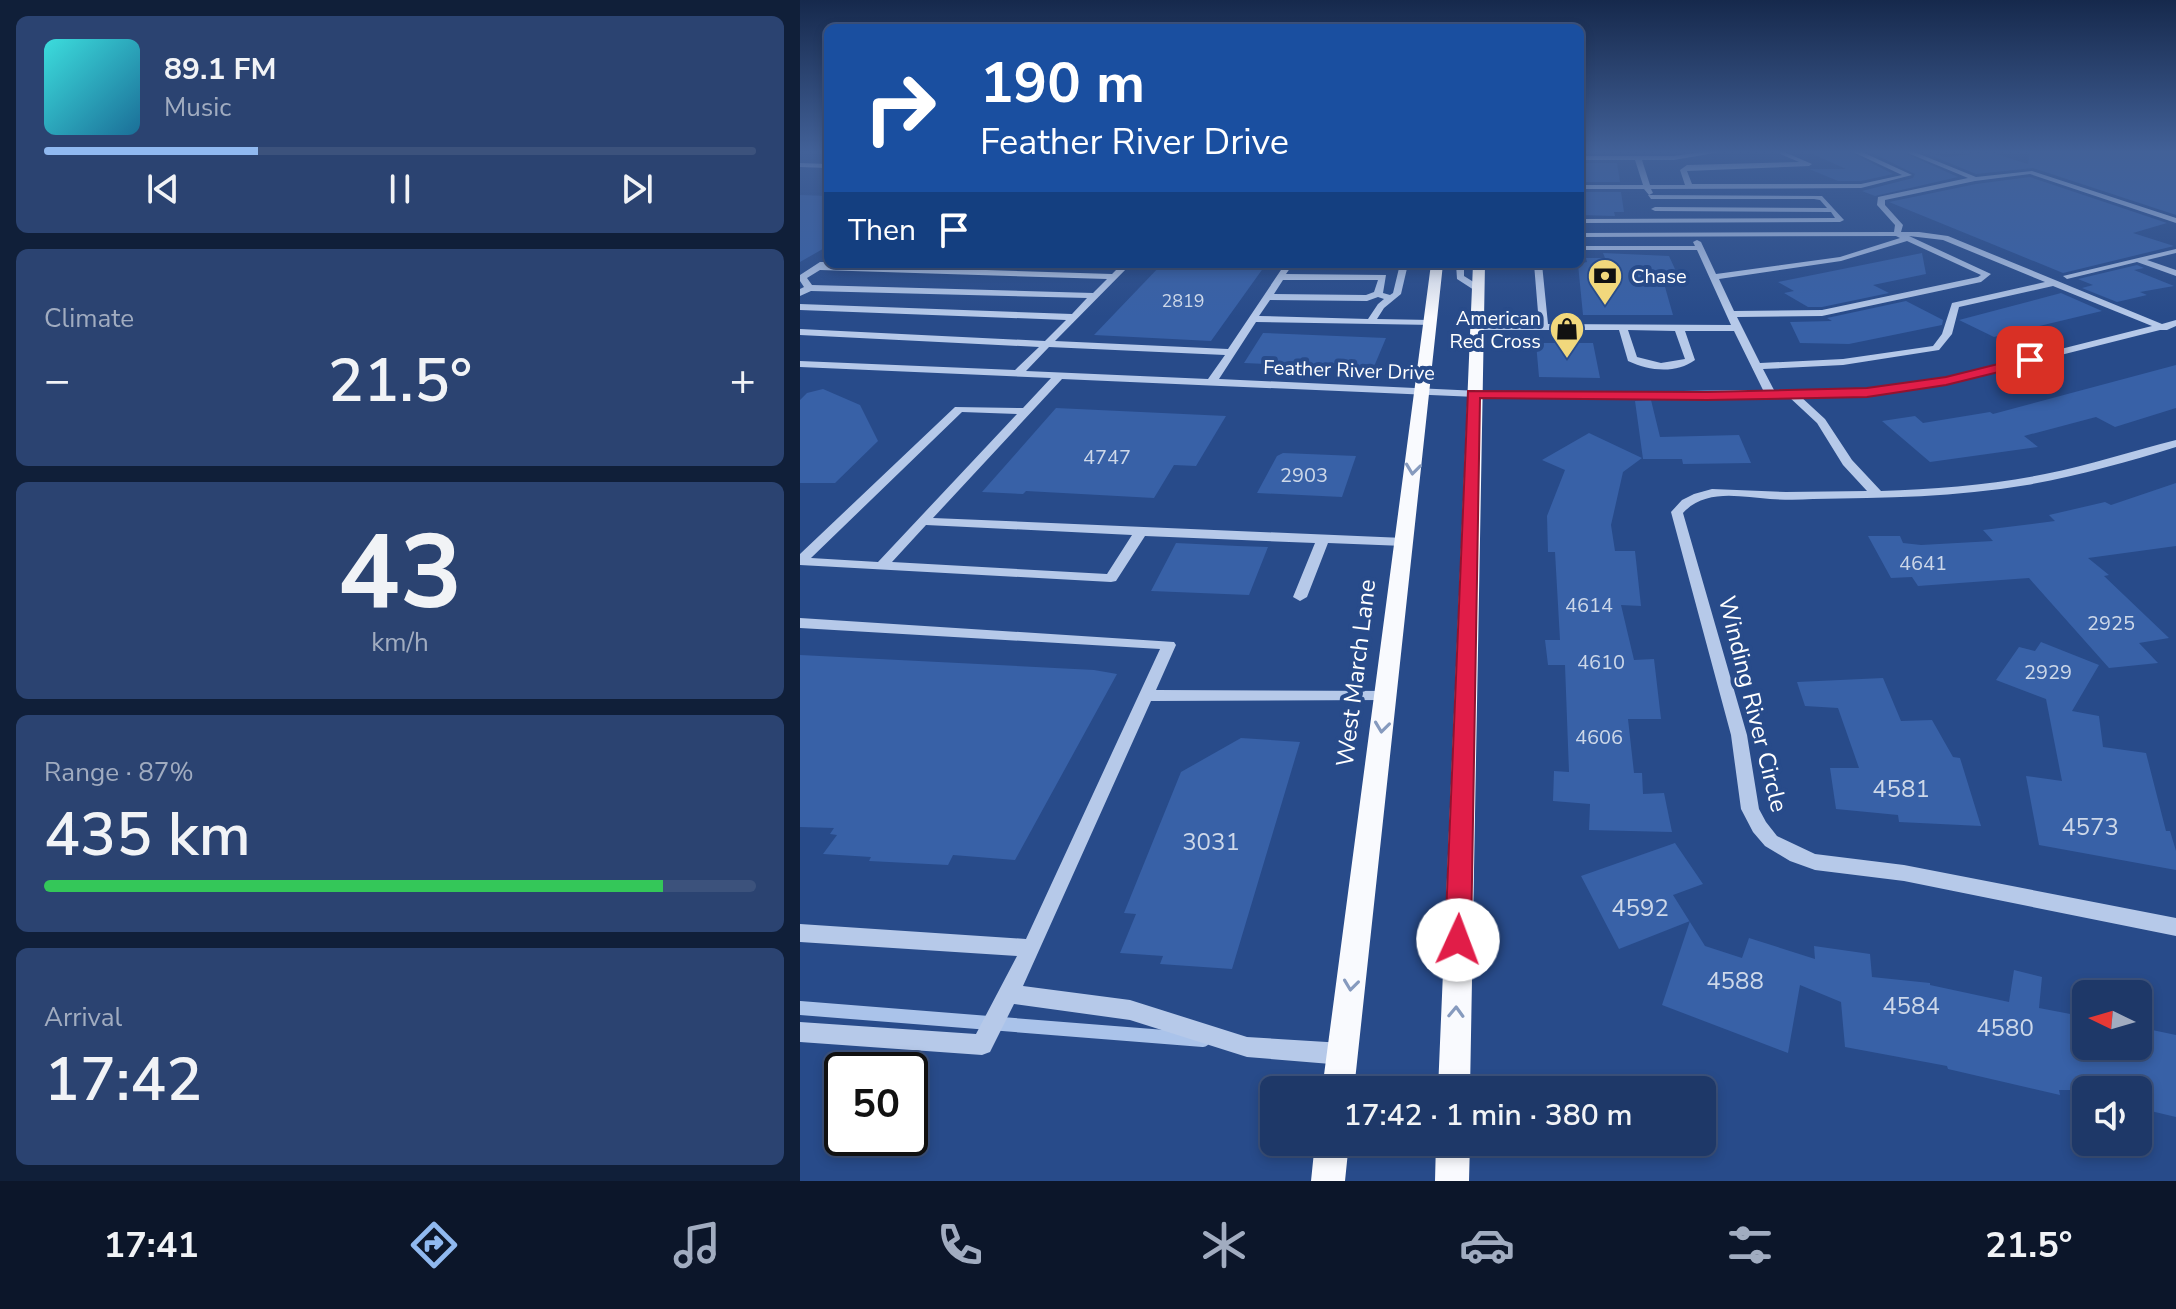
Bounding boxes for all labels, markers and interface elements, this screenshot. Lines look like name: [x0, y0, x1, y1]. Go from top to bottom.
text: 190 m: [980, 45, 1145, 122]
text: 89.1 FM: [164, 49, 276, 90]
icon: right: [848, 56, 952, 160]
text: Music: [164, 90, 231, 125]
text: Feather River Drive: [980, 118, 1289, 167]
icon: previous: [141, 167, 185, 211]
icon: pause: [378, 167, 422, 211]
icon: next: [615, 167, 659, 211]
icon: arrive: [932, 208, 976, 252]
text: Then: [848, 210, 916, 251]
bank icon: Chase: [1586, 257, 1624, 307]
place label: Chase: [1631, 263, 1687, 290]
house number: 2819: [1161, 289, 1205, 313]
text: Climate: [44, 301, 134, 336]
place label: American Red Cross: [1450, 305, 1541, 355]
shop icon: American Red Cross: [1548, 310, 1586, 360]
pin: [1996, 326, 2064, 394]
icon: arrive: [2008, 338, 2052, 382]
text: 21.5°: [328, 340, 472, 422]
text: −: [44, 351, 70, 411]
text: +: [730, 351, 756, 411]
street label: Feather River Drive: [1263, 354, 1435, 387]
house number: 4747: [1083, 444, 1131, 471]
house number: 2903: [1280, 462, 1328, 489]
one-way arrow: [1405, 462, 1422, 476]
text: 43: [338, 502, 462, 644]
house number: 4641: [1899, 550, 1947, 577]
street label: West March Lane: [1329, 577, 1383, 769]
house number: 4614: [1565, 592, 1613, 619]
street label: Winding River Circle: [1711, 593, 1795, 815]
house number: 2925: [2087, 610, 2135, 637]
text: km/h: [371, 625, 429, 660]
house number: 4610: [1577, 649, 1625, 676]
house number: 2929: [2024, 659, 2072, 686]
one-way arrow: [1374, 720, 1391, 734]
house number: 4606: [1575, 724, 1623, 751]
text: Range · 87%: [44, 755, 194, 790]
house number: 4581: [1872, 773, 1930, 805]
text: 435 km: [44, 794, 251, 876]
house number: 4573: [2061, 811, 2119, 843]
house number: 3031: [1182, 826, 1240, 858]
house number: 4592: [1611, 892, 1669, 924]
position arrow: [1416, 898, 1500, 982]
house number: 4588: [1706, 965, 1764, 997]
one-way arrow: [1342, 979, 1359, 992]
north arrow: [2072, 980, 2152, 1060]
map controls: [2072, 980, 2152, 1156]
house number: 4584: [1882, 990, 1940, 1022]
text: Arrival: [44, 1000, 122, 1035]
one-way arrow: [1448, 1005, 1465, 1018]
house number: 4580: [1976, 1012, 2034, 1044]
text: 17:42: [44, 1039, 202, 1121]
speed limit sign: 50: [824, 1052, 928, 1156]
button: sound: [2072, 1076, 2152, 1156]
text: 17:42 · 1 min · 380 m: [1343, 1095, 1633, 1136]
icon: directions: [406, 1217, 462, 1273]
icon: music: [669, 1217, 725, 1273]
icon: phone: [932, 1217, 988, 1273]
icon: climate: [1196, 1217, 1252, 1273]
icon: car: [1459, 1217, 1515, 1273]
icon: filters: [1722, 1217, 1778, 1273]
text: 17:41: [104, 1221, 199, 1270]
text: 21.5°: [1985, 1221, 2072, 1270]

